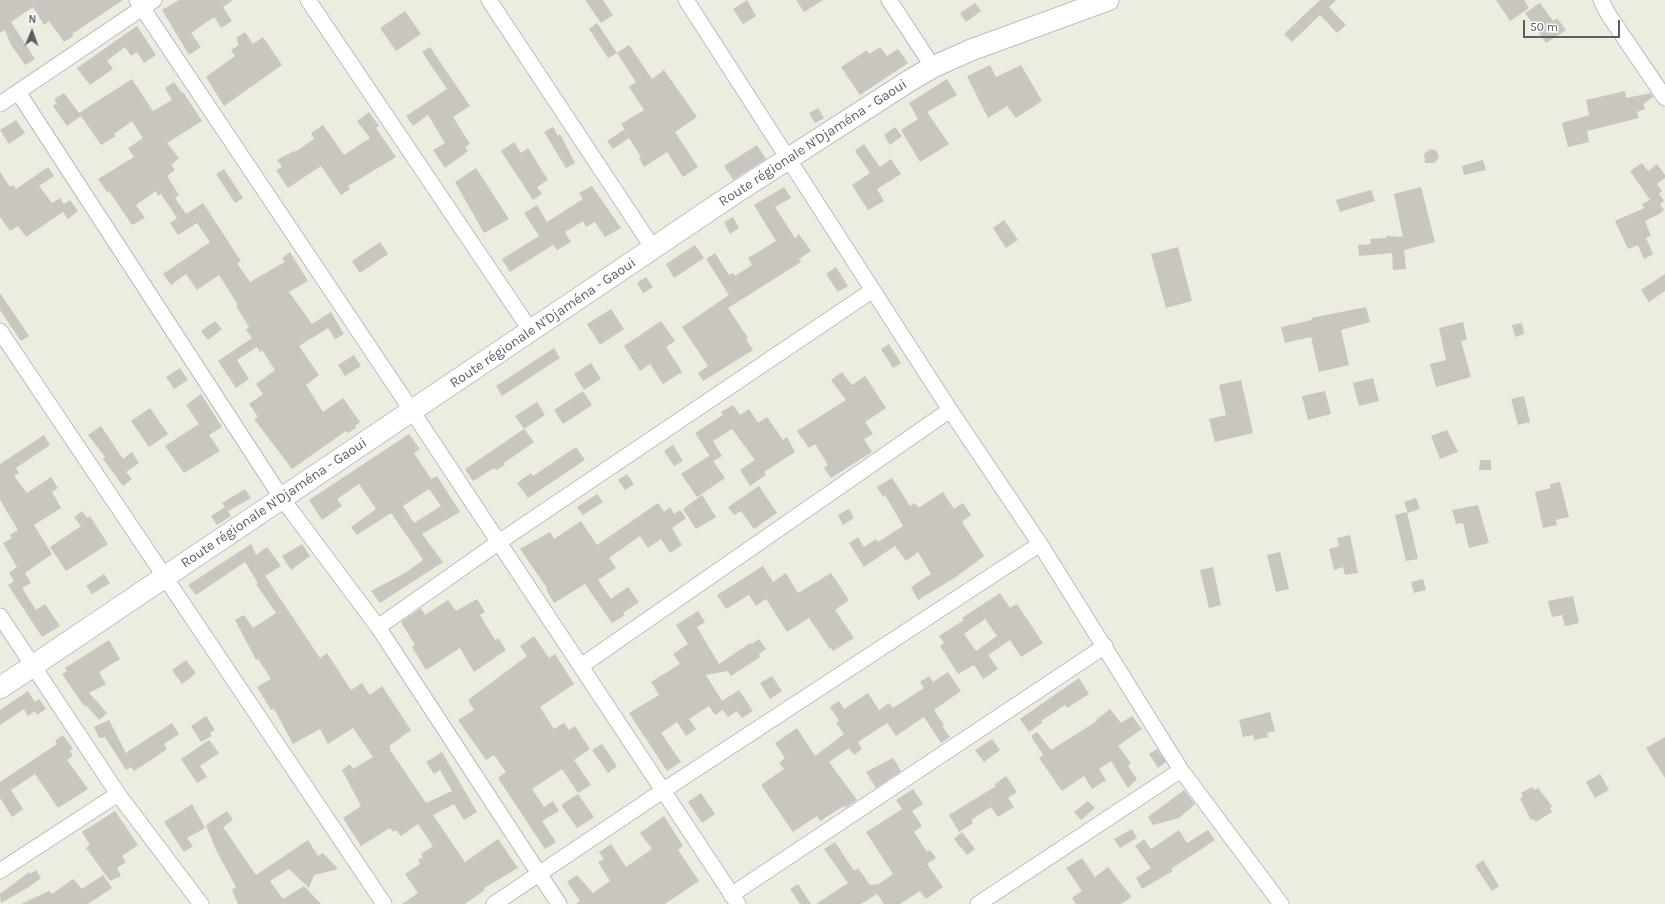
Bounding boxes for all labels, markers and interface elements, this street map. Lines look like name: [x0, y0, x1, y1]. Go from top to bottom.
north arrow: [12, 12, 52, 52]
scale bar: [1525, 12, 1622, 38]
text: N: [28, 13, 37, 26]
text: 50 m: [1530, 20, 1558, 34]
street label: Route régionale N'Djaména - Gaoui: [716, 76, 910, 210]
street label: Route régionale N'Djaména - Gaoui: [447, 254, 639, 392]
street label: Route régionale N'Djaména - Gaoui: [178, 434, 370, 572]

